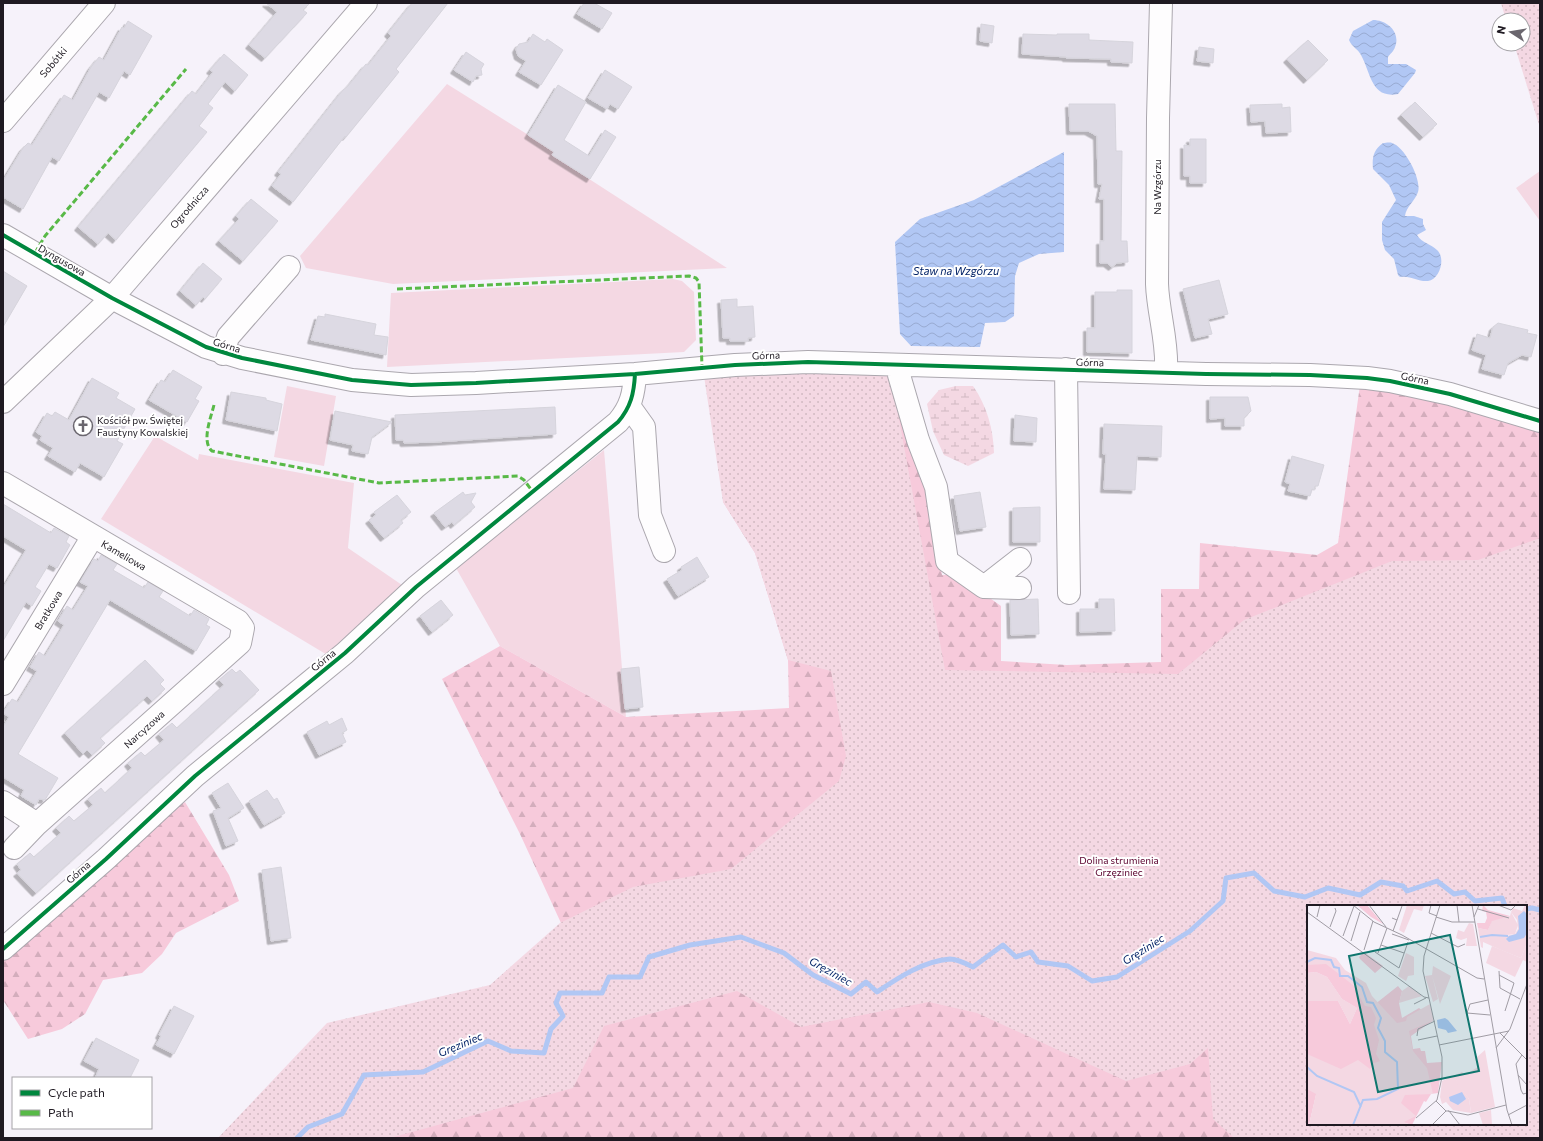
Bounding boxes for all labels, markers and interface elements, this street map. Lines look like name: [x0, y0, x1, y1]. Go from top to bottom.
north arrow: [1491, 12, 1531, 52]
text: N: [1494, 24, 1508, 35]
street label: Sobótki: [37, 44, 69, 80]
street label: Na Wzgórzu: [1151, 159, 1163, 215]
street label: Ogrodnicza: [167, 183, 211, 231]
street label: Dyngusowa: [36, 242, 88, 278]
water label: Staw na Wzgórzu: [913, 264, 999, 277]
street label: Górna: [212, 335, 242, 355]
street label: Górna: [752, 349, 780, 361]
street label: Górna: [1076, 356, 1104, 368]
street label: Górna: [1400, 369, 1430, 387]
place label: Kościół pw. Świętej Faustyny Kowalskiej: [97, 414, 188, 438]
church icon: Kościół pw. Świętej Faustyny Kowalskiej: [72, 415, 94, 437]
street label: Kameliowa: [99, 537, 149, 573]
street label: Bratkowa: [32, 588, 64, 632]
street label: Górna: [308, 646, 338, 674]
street label: Narcyzowa: [121, 708, 167, 750]
park label: Dolina strumienia Grzęziniec: [1079, 854, 1159, 878]
street label: Górna: [63, 858, 93, 886]
inset map: [1307, 905, 1527, 1125]
water label: Gręziniec: [1120, 931, 1167, 967]
water label: Gręziniec: [807, 954, 855, 988]
water label: Gręziniec: [436, 1029, 485, 1059]
legend: [12, 1077, 152, 1129]
text: Cycle path: [48, 1085, 105, 1099]
text: Path: [48, 1105, 74, 1119]

